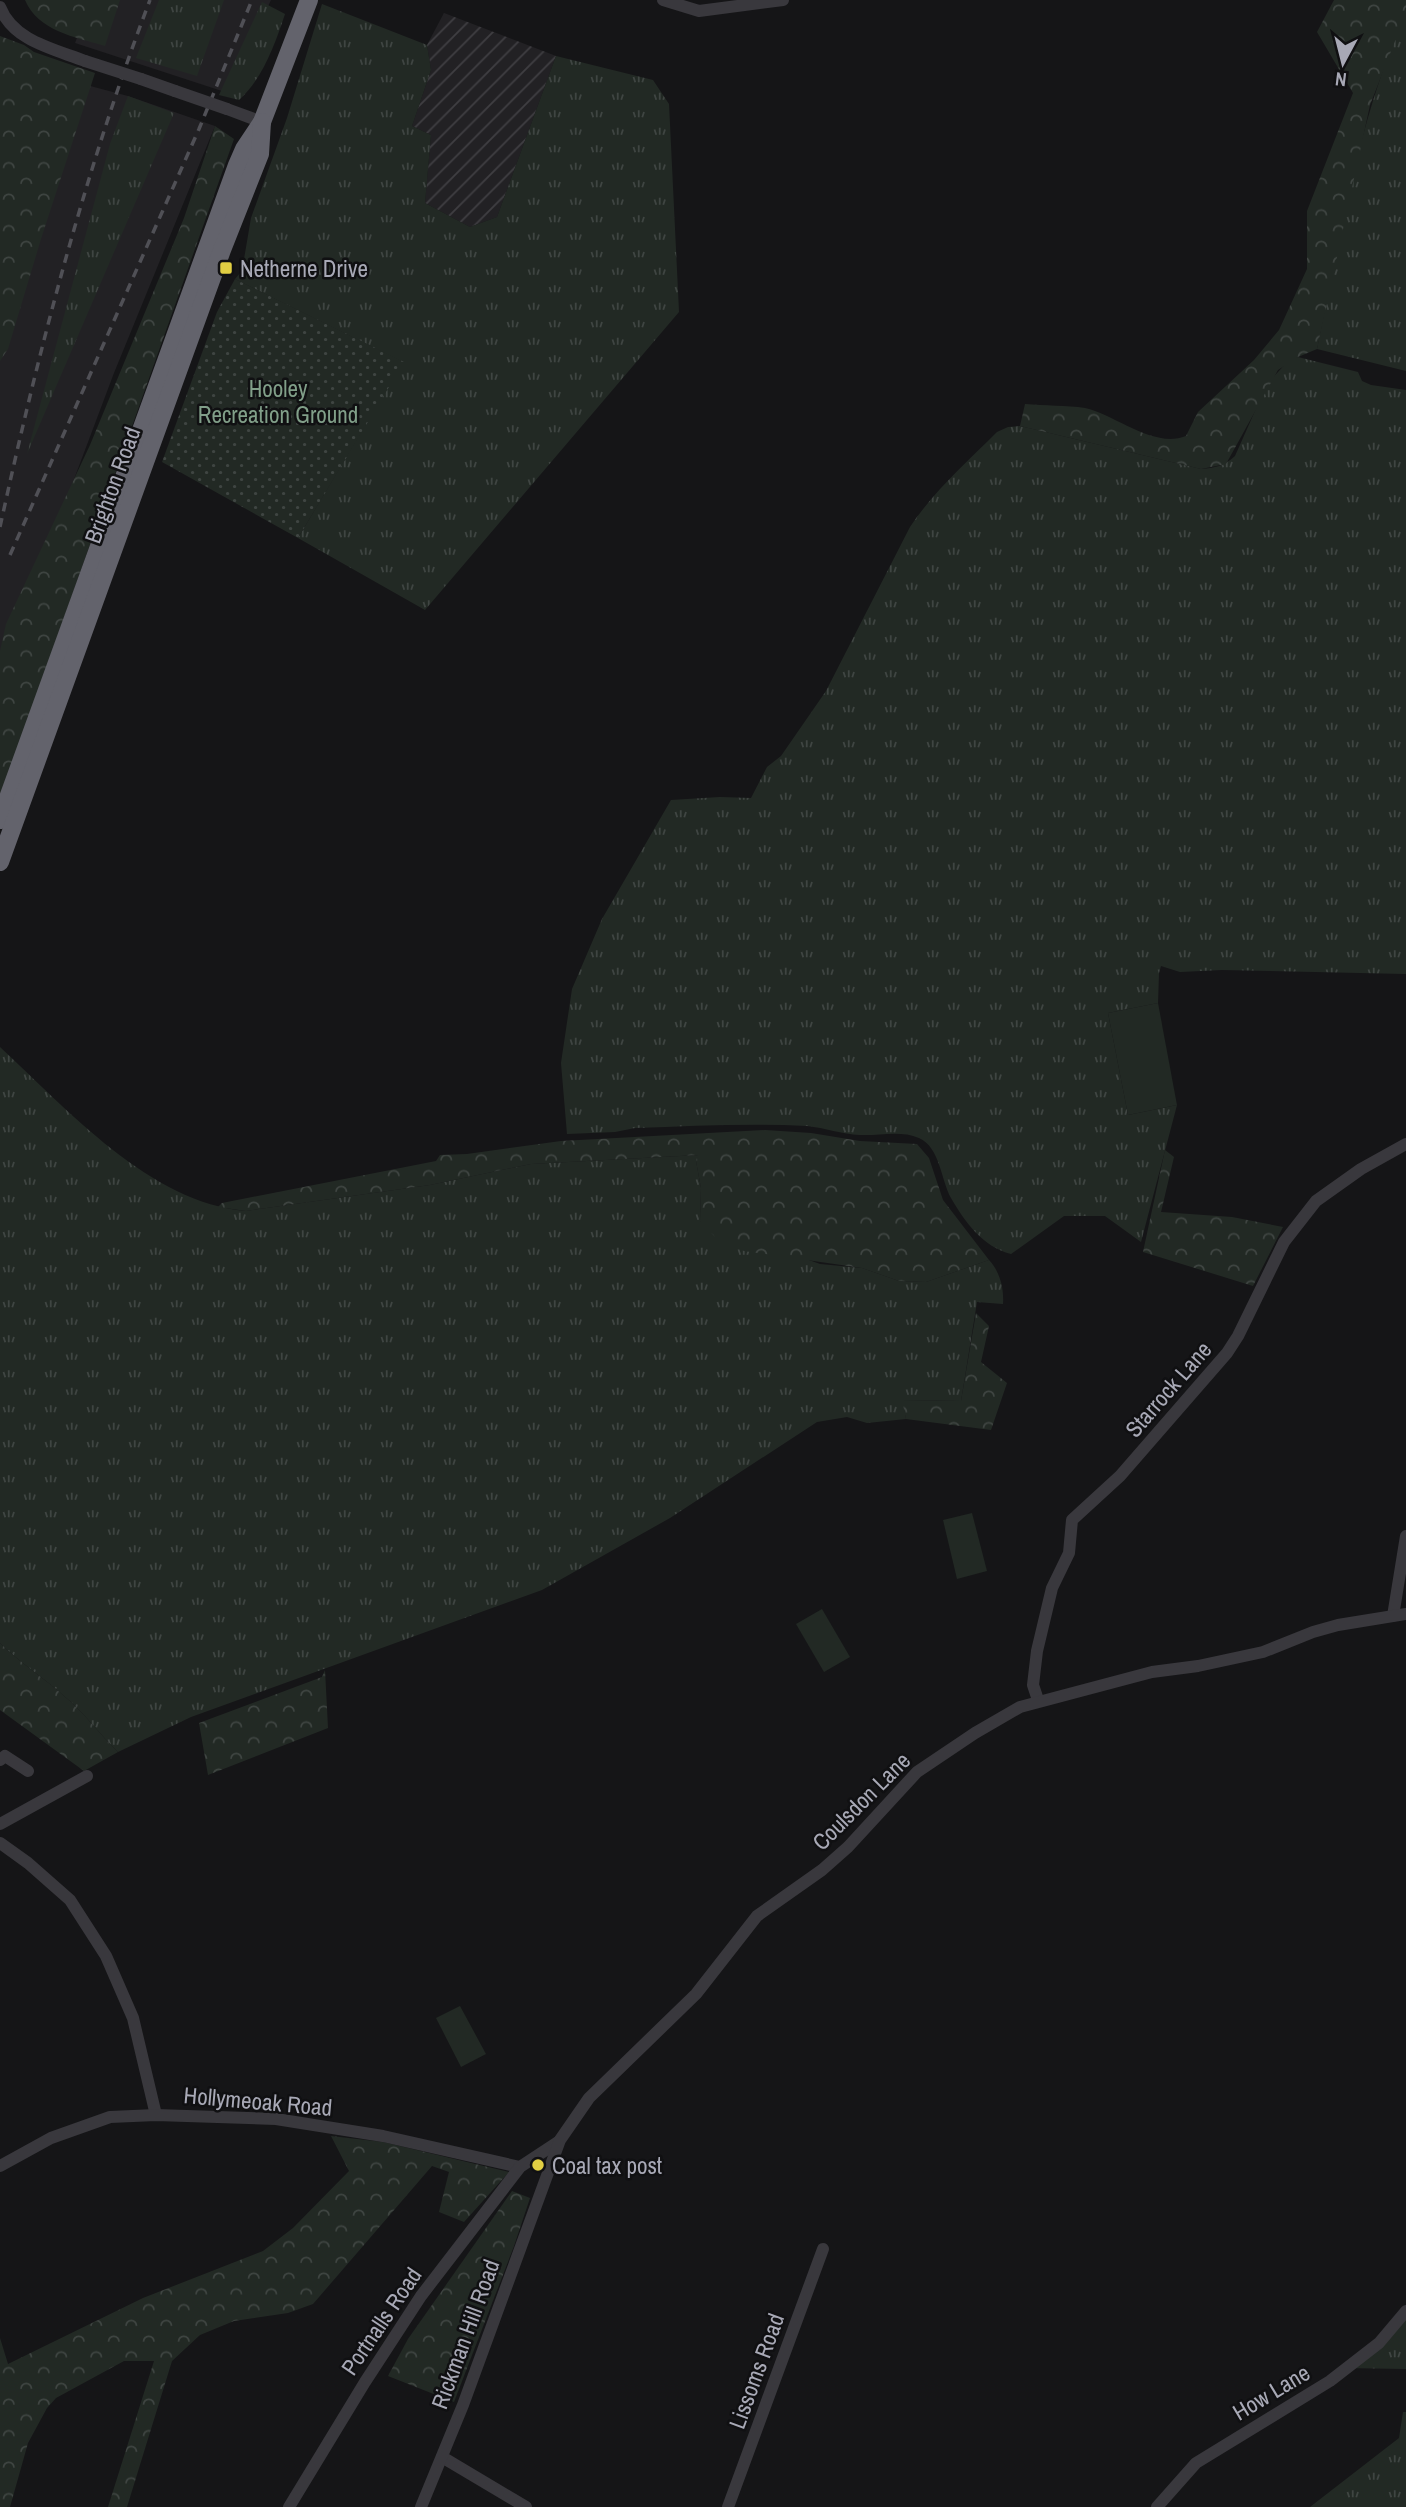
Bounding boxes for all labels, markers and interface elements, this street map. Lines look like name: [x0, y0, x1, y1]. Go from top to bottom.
north arrow: [1308, 28, 1378, 98]
text: N: [1334, 66, 1348, 93]
place label: Netherne Drive: [240, 253, 368, 284]
marker: Netherne Drive: [218, 260, 234, 276]
park label: Hooley Recreation Ground: [198, 373, 358, 430]
street label: Brighton Road: [77, 423, 147, 547]
street label: Starrock Lane: [1118, 1335, 1218, 1443]
street label: Coulsdon Lane: [805, 1745, 917, 1857]
street label: Hollymeoak Road: [183, 2079, 333, 2123]
place label: Coal tax post: [552, 2150, 662, 2181]
marker: Coal tax post: [530, 2157, 546, 2173]
street label: Rickman Hill Road: [424, 2255, 506, 2413]
street label: Portnalls Road: [334, 2261, 428, 2381]
street label: Lissoms Road: [721, 2309, 791, 2433]
street label: How Lane: [1227, 2357, 1315, 2427]

